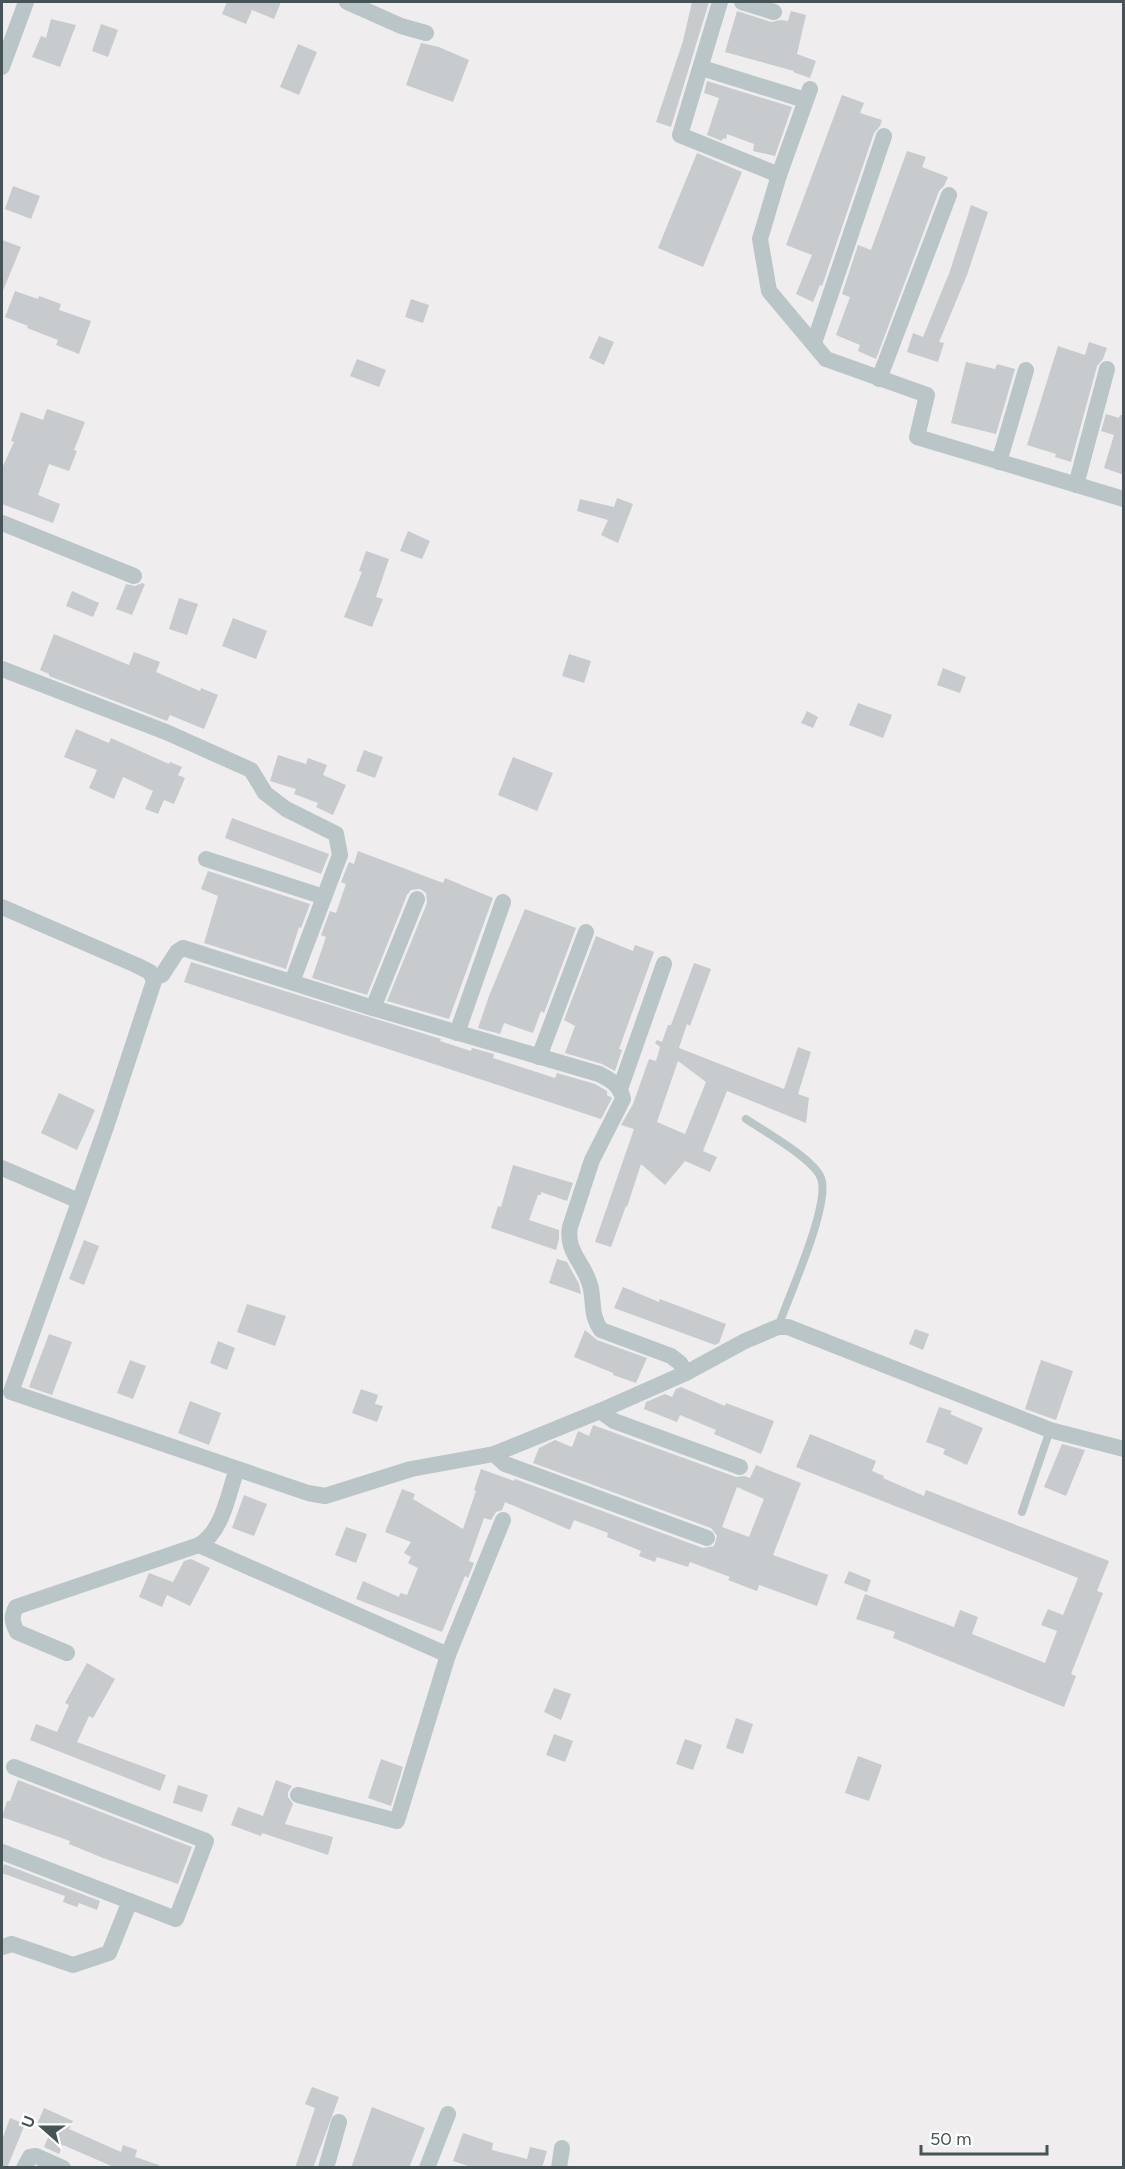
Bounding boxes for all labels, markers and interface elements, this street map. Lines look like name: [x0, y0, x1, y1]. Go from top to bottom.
north arrow: [12, 2097, 72, 2157]
text: U: [18, 2113, 39, 2130]
scale bar: [921, 2118, 1047, 2156]
text: 50 m: [930, 2128, 972, 2150]

